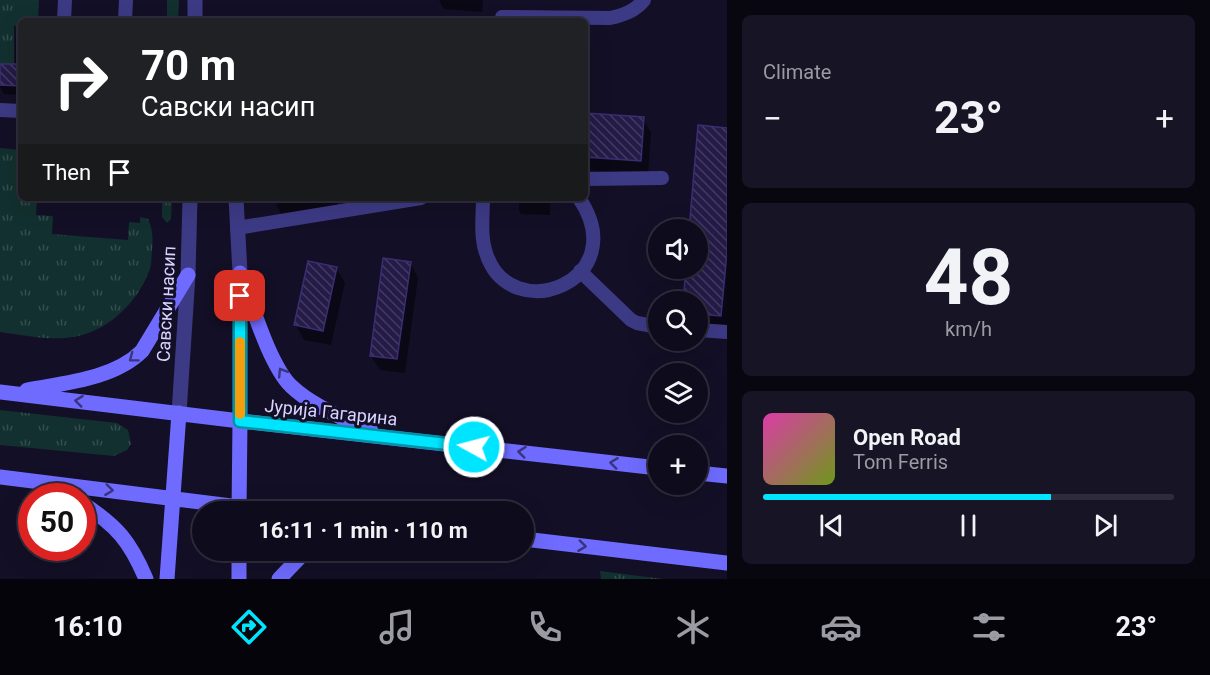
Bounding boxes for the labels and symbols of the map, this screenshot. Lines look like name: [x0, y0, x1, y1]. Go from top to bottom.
street label: Савски насип: [152, 245, 180, 363]
pin: [214, 270, 265, 321]
one-way arrow: [129, 351, 140, 362]
one-way arrow: [277, 368, 289, 378]
one-way arrow: [74, 395, 84, 408]
street label: Јурија Гагарина: [264, 395, 398, 429]
position arrow: [442, 415, 506, 479]
one-way arrow: [517, 446, 526, 459]
one-way arrow: [609, 457, 618, 470]
speed limit sign: 50: [18, 483, 96, 561]
one-way arrow: [104, 483, 113, 496]
one-way arrow: [577, 539, 586, 552]

